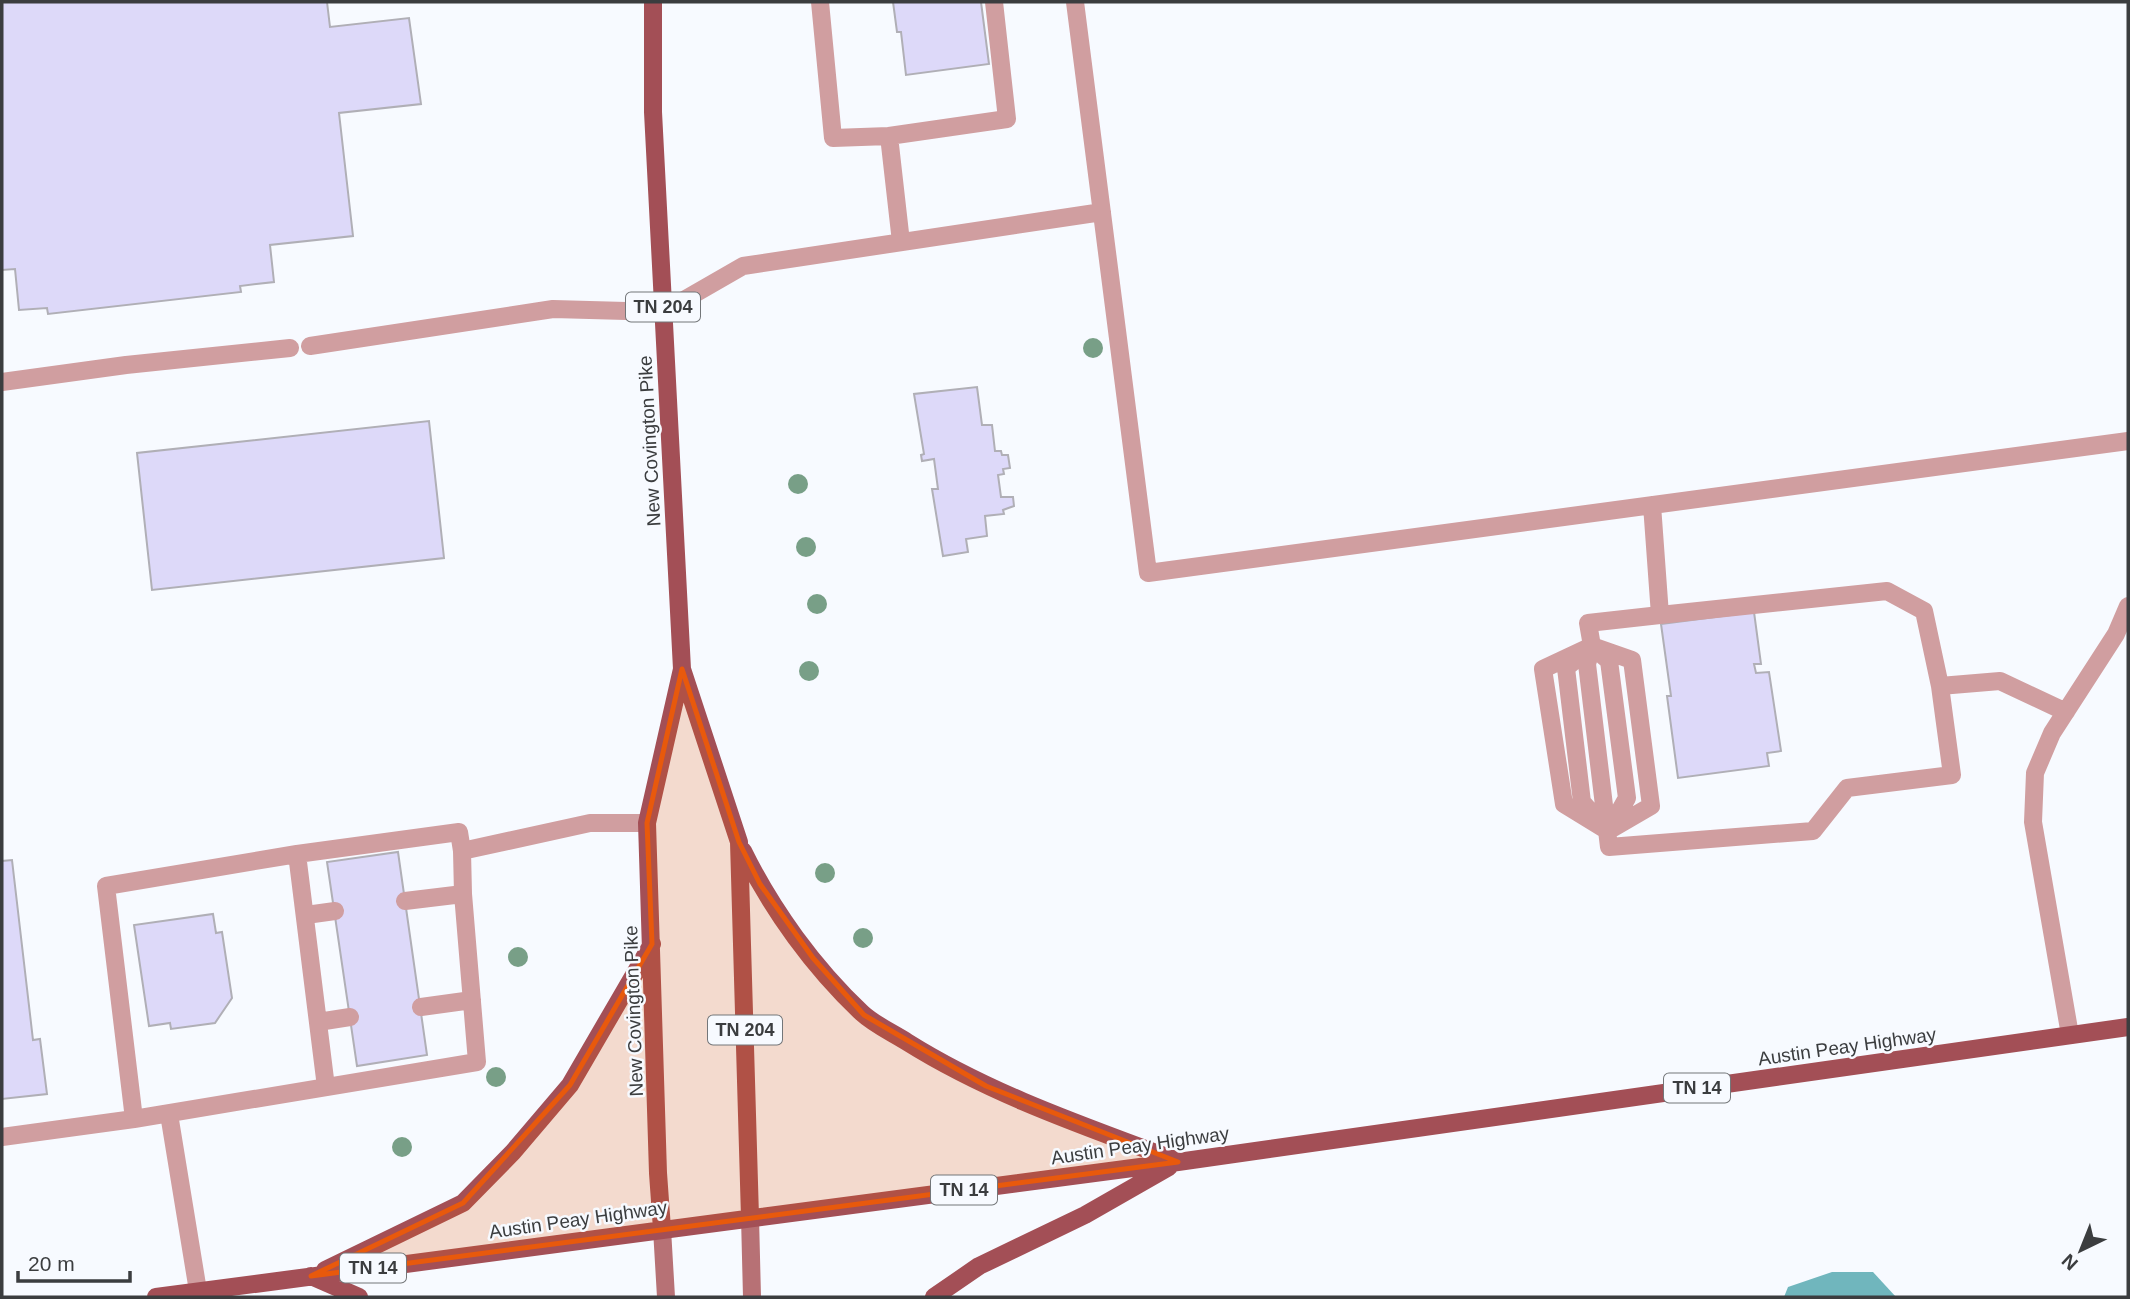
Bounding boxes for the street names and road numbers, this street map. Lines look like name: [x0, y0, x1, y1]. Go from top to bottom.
road number: TN 204: [626, 292, 700, 321]
street label: New Covington Pike: [635, 355, 664, 527]
street label: New Covington Pike: [620, 925, 647, 1097]
road number: TN 204: [708, 1015, 782, 1044]
street label: Austin Peay Highway: [1757, 1024, 1938, 1069]
road number: TN 14: [1664, 1073, 1730, 1102]
street label: Austin Peay Highway: [1050, 1123, 1231, 1168]
road number: TN 14: [931, 1176, 997, 1204]
street label: Austin Peay Highway: [488, 1197, 669, 1242]
road number: TN 14: [340, 1254, 406, 1282]

